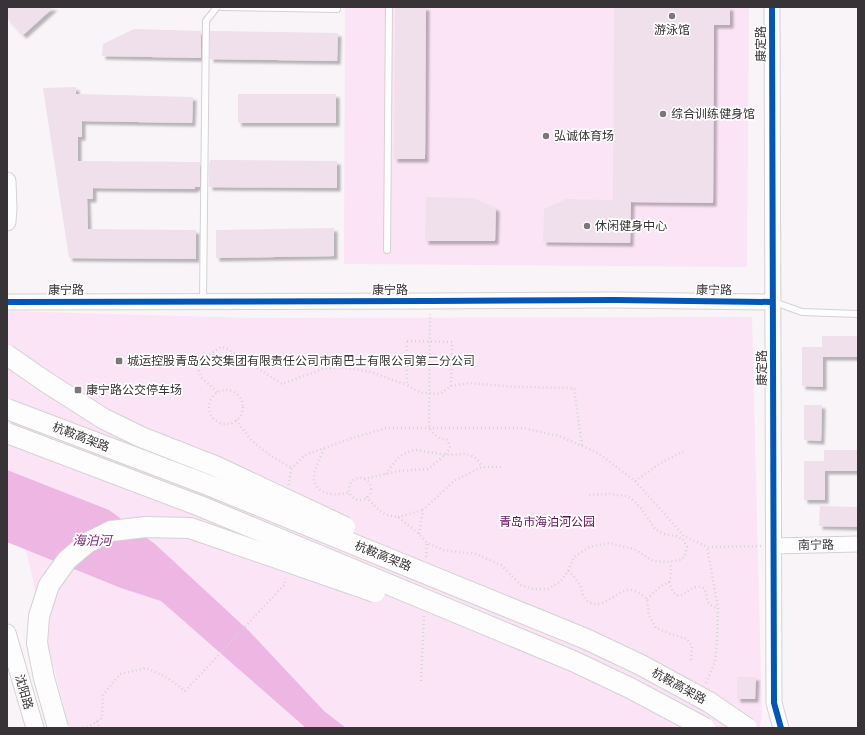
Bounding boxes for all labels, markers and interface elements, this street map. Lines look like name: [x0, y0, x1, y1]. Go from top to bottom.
marker: 游泳馆: [667, 11, 677, 21]
place label: 游泳馆: [654, 23, 690, 37]
street label: 康定路: [754, 26, 768, 62]
place label: 综合训练健身馆: [671, 107, 755, 121]
marker: 综合训练健身馆: [658, 109, 668, 119]
place label: 弘诚体育场: [554, 129, 614, 143]
marker: 弘诚体育场: [541, 131, 551, 141]
place label: 休闲健身中心: [595, 219, 667, 233]
marker: 休闲健身中心: [582, 221, 592, 231]
street label: 康宁路: [48, 283, 84, 297]
street label: 康宁路: [372, 283, 408, 297]
street label: 康宁路: [696, 283, 732, 297]
street label: 康定路: [755, 350, 769, 386]
place label: 城运控股青岛公交集团有限责任公司市南巴士有限公司第二分公司: [127, 354, 475, 368]
marker: 城运控股青岛公交集团有限责任公司市南巴士有限公司第二分公司: [114, 356, 124, 366]
place label: 康宁路公交停车场: [86, 383, 182, 397]
marker: 康宁路公交停车场: [73, 385, 83, 395]
street label: 杭鞍高架路: [50, 420, 112, 454]
park label: 青岛市海泊河公园: [499, 515, 595, 529]
water label: 海泊河: [72, 533, 114, 548]
street label: 杭鞍高架路: [353, 538, 413, 574]
street label: 南宁路: [798, 538, 834, 552]
street label: 杭鞍高架路: [649, 665, 709, 707]
street label: 沈阳路: [12, 673, 36, 711]

